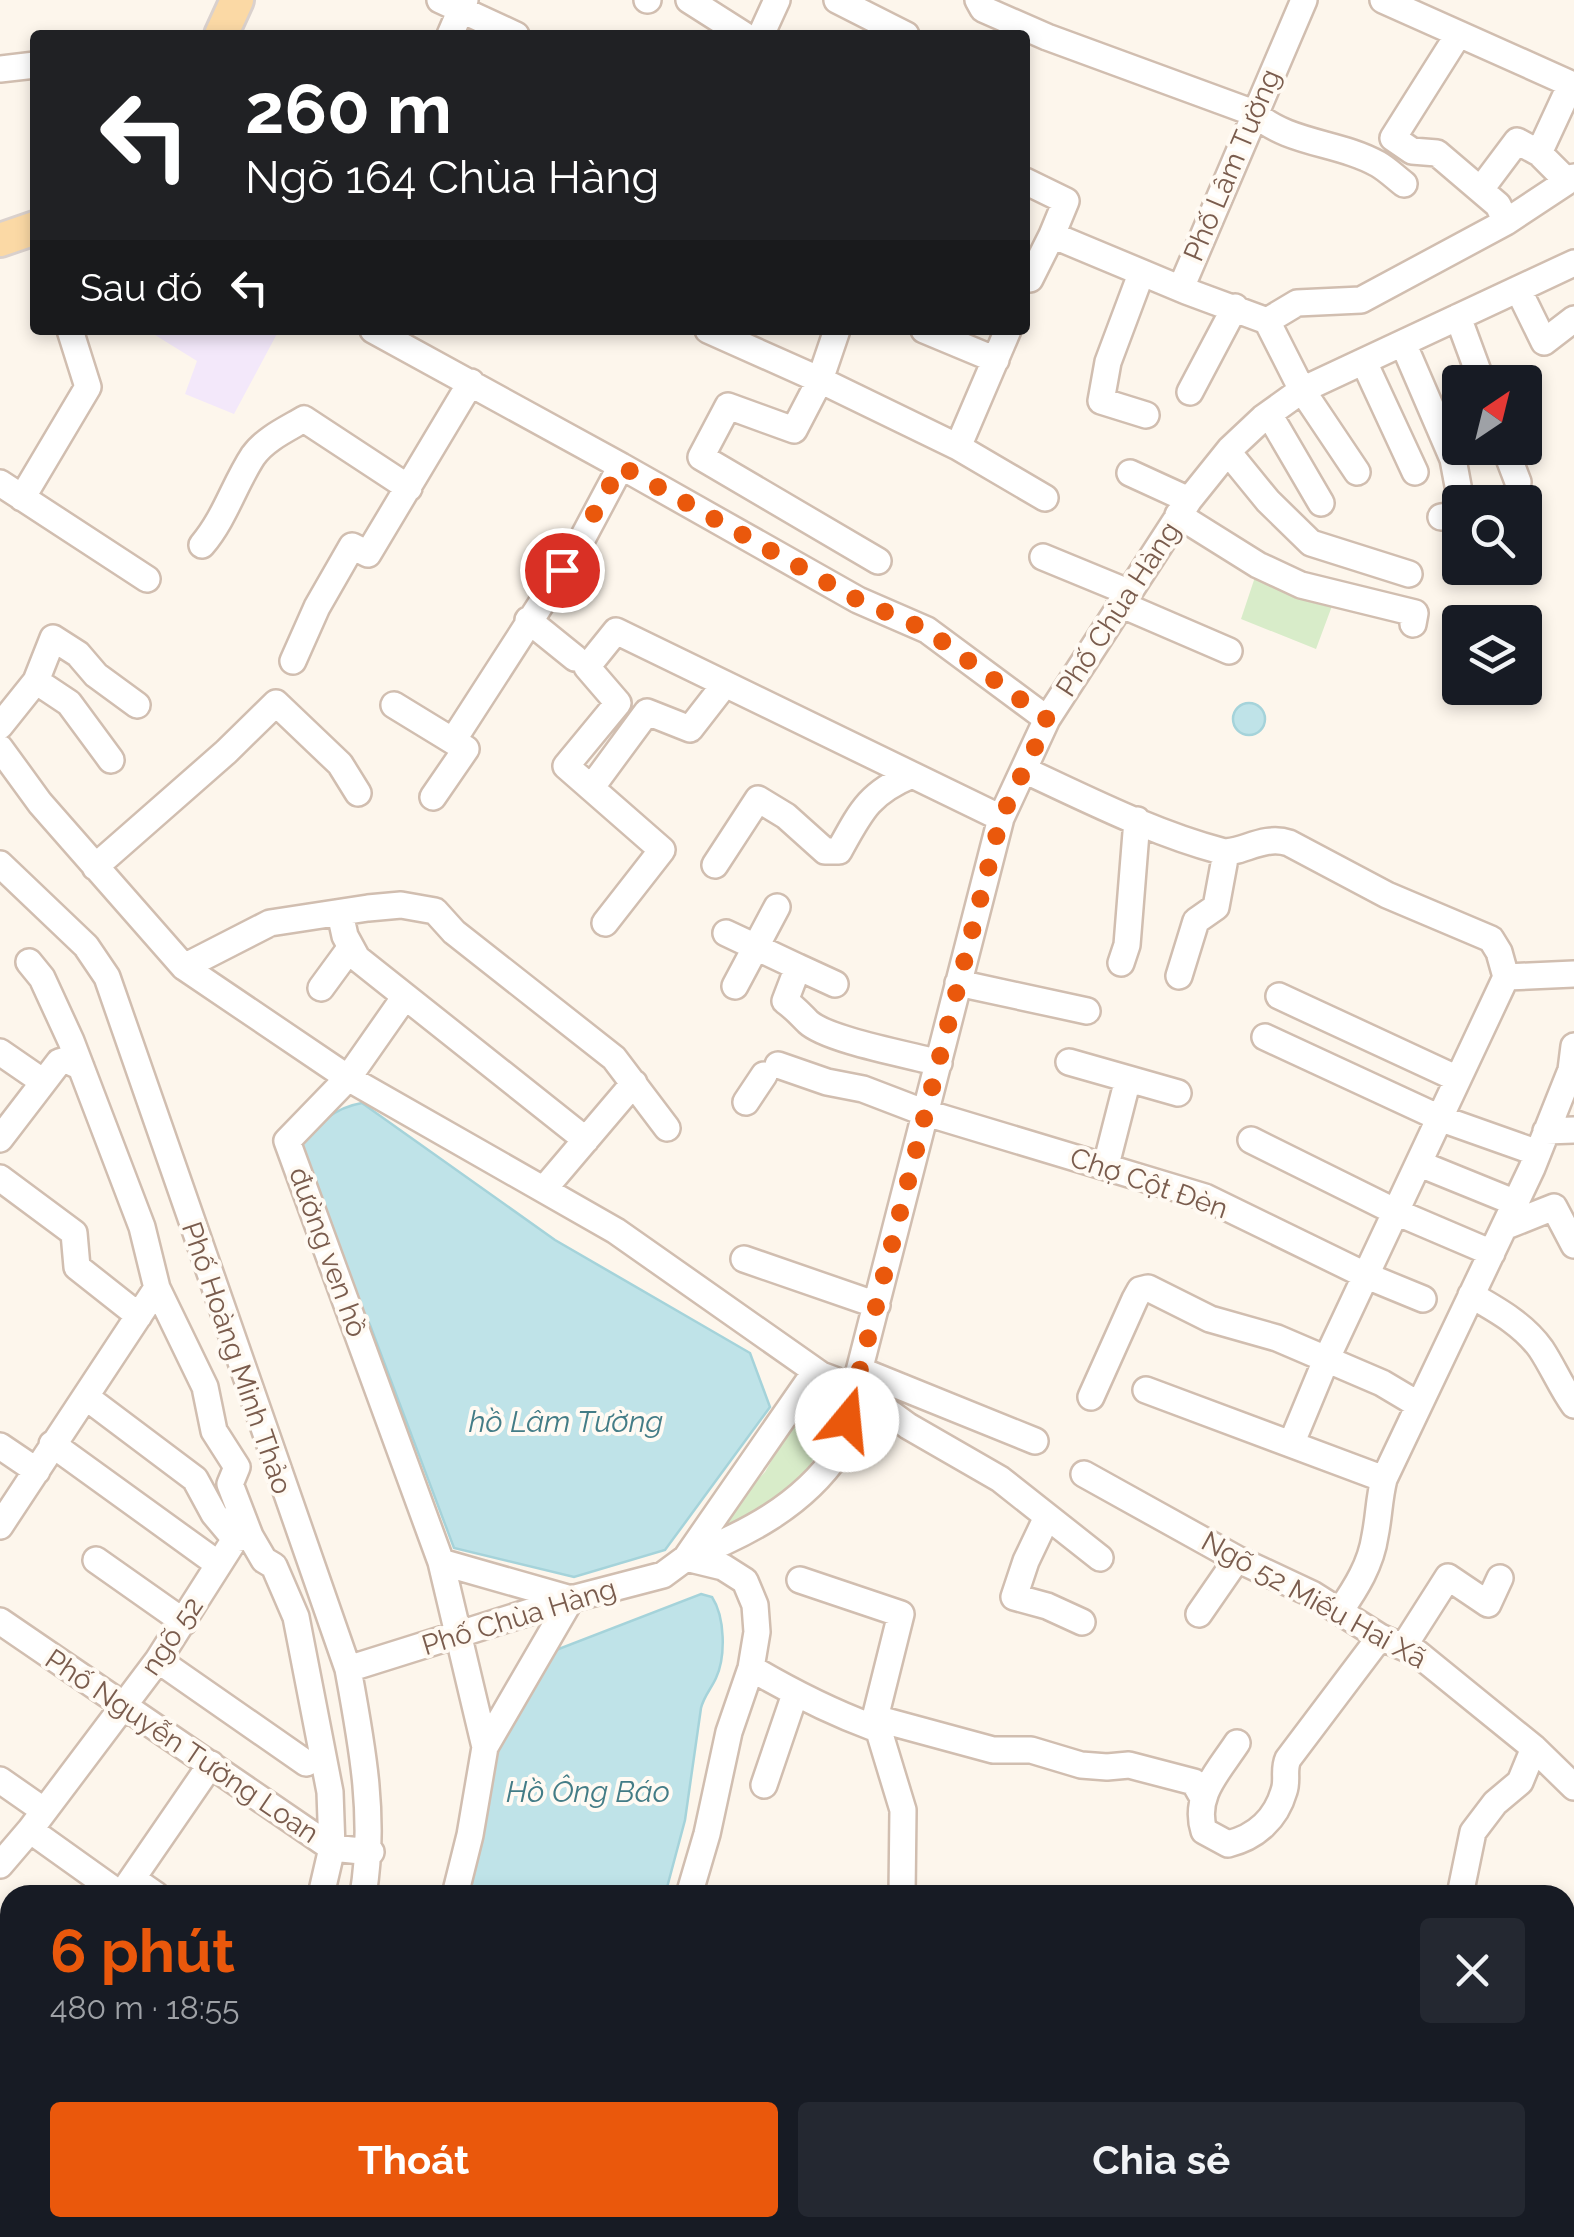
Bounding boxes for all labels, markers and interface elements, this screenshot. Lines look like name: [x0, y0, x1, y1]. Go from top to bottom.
street label: Phố Lâm Tường: [1177, 64, 1287, 266]
text: 260 m: [245, 67, 452, 149]
icon: left: [80, 70, 210, 200]
text: Ngõ 164 Chùa Hàng: [245, 151, 659, 204]
icon: left: [222, 260, 277, 315]
text: Sau đó: [80, 265, 202, 310]
north arrow: [1442, 365, 1542, 465]
map controls: [1442, 365, 1542, 705]
button: search: [1442, 485, 1542, 585]
street label: Phố Chùa Hàng: [1049, 516, 1187, 702]
pin: [520, 528, 605, 613]
icon: arrive: [535, 543, 590, 598]
button: layers: [1442, 605, 1542, 705]
street label: Chợ Cột Đèn: [1066, 1141, 1232, 1225]
street label: đường ven hồ: [282, 1163, 374, 1341]
street label: Phố Hoàng Minh Thảo: [175, 1218, 299, 1498]
position arrow: [795, 1368, 899, 1472]
water label: hồ Lâm Tường: [469, 1404, 663, 1439]
street label: Ngõ 52 Miếu Hai Xã: [1196, 1525, 1432, 1675]
street label: Phố Chùa Hàng: [418, 1572, 620, 1662]
street label: ngõ 52: [134, 1591, 210, 1681]
street label: Phố Nguyễn Tường Loan: [39, 1642, 325, 1850]
water label: Hồ Ông Báo: [506, 1774, 670, 1809]
text: 6 phút: [50, 1916, 235, 1986]
button: close: [1420, 1918, 1525, 2023]
text: 480 m · 18:55: [50, 1989, 240, 2026]
button: Thoát: [50, 2102, 778, 2217]
button: Chia sẻ: [798, 2102, 1525, 2217]

